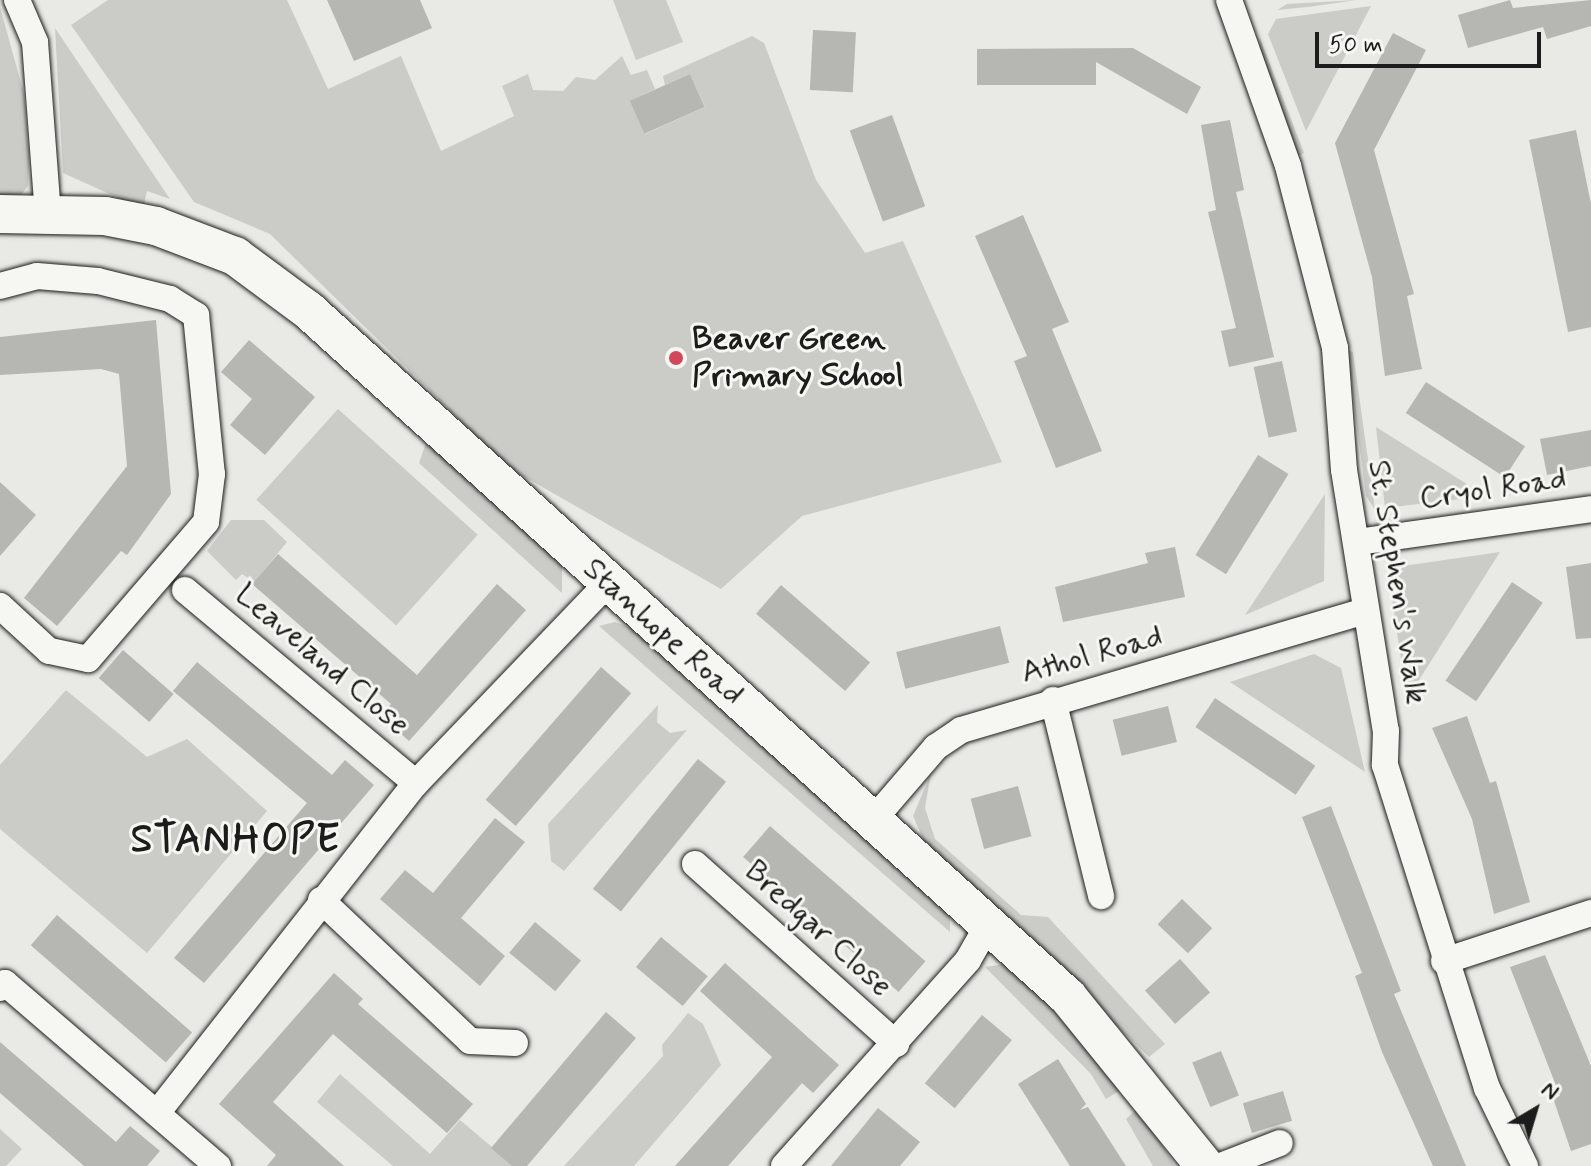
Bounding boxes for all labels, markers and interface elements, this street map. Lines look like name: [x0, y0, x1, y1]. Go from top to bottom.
scale bar: [1319, 16, 1545, 66]
text: 50 m: [1329, 30, 1383, 61]
place label: Beaver Green Primary School: [692, 321, 903, 396]
marker: Beaver Green Primary School: [667, 349, 685, 367]
street label: St. Stephen's Walk: [1358, 455, 1436, 709]
street label: Cryol Road: [1418, 460, 1568, 518]
street label: Stanhope Road: [576, 551, 750, 713]
street label: Leaveland Close: [227, 576, 417, 744]
street label: Athol Road: [1018, 618, 1166, 692]
district label: STANHOPE: [130, 816, 342, 864]
street label: Bredgar Close: [736, 852, 900, 1006]
north arrow: [1495, 1070, 1575, 1150]
text: N: [1535, 1076, 1564, 1107]

